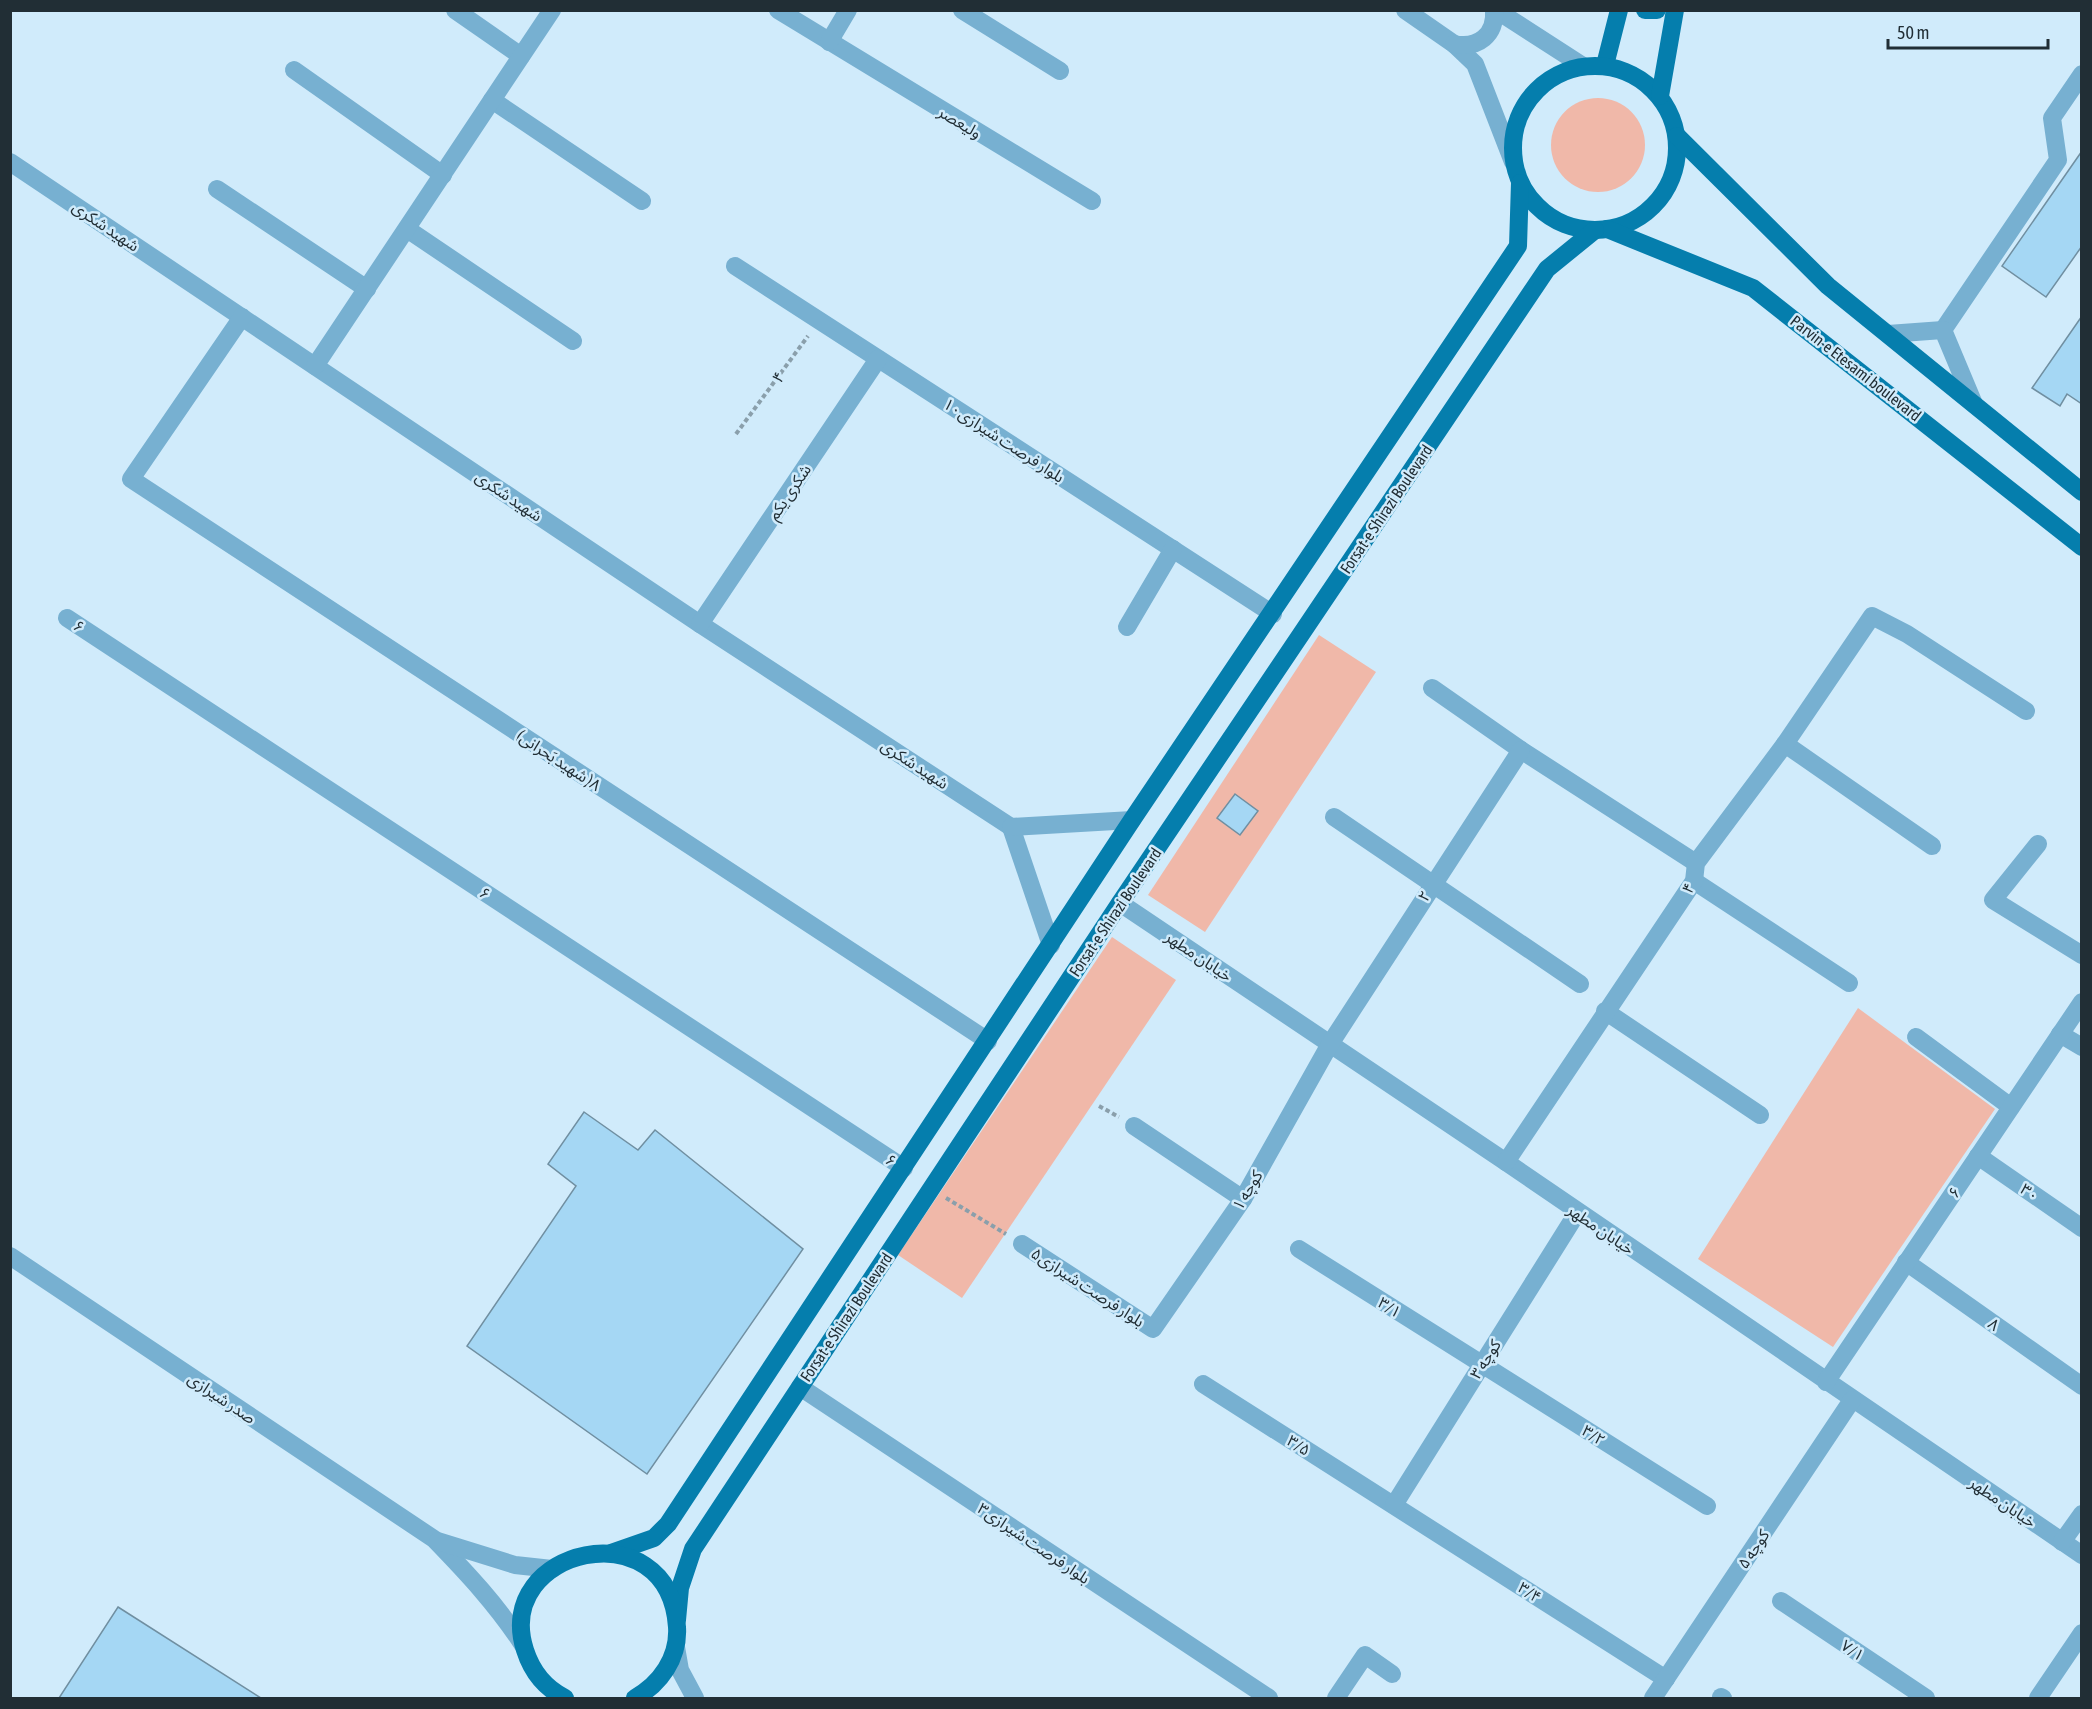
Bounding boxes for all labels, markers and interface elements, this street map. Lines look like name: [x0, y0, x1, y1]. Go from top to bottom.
scale bar: [1888, 12, 2048, 50]
text: 50 m: [1897, 22, 1929, 43]
street label: ولیعصر: [934, 102, 985, 143]
street label: شهید شکری: [69, 197, 143, 256]
street label: Parvin-e Etesami boulevard: [1787, 312, 1925, 424]
street label: ۴: [768, 368, 788, 386]
street label: بلوار فرصت شیرازی۱۰: [940, 394, 1068, 487]
street label: Forsat-e Shirazi Boulevard: [1336, 441, 1436, 577]
street label: شکری یکم: [764, 461, 817, 525]
street label: شهید شکری: [472, 467, 546, 526]
street label: ۶: [70, 616, 88, 636]
street label: (شهید بَحرانی )۸: [513, 726, 604, 795]
street label: شهید شکری: [877, 736, 952, 793]
street label: Forsat-e Shirazi Boulevard: [1065, 844, 1165, 980]
street label: ۴: [1678, 880, 1698, 896]
street label: ۶: [476, 883, 494, 903]
street label: ۲: [1414, 887, 1434, 905]
street label: خیابان مطهر: [1161, 927, 1236, 986]
street label: ۶: [882, 1150, 900, 1170]
street label: کوچه ۱: [1228, 1167, 1268, 1214]
street label: ۳۰: [2017, 1179, 2043, 1205]
street label: ۶: [1944, 1183, 1964, 1201]
street label: خیابان مطهر: [1563, 1200, 1638, 1259]
street label: بلوار فرصت شیرازی۵: [1028, 1244, 1148, 1331]
street label: Forsat-e Shirazi Boulevard: [796, 1249, 896, 1385]
street label: ۳/۱: [1375, 1293, 1405, 1321]
street label: ۸: [1985, 1314, 2003, 1334]
street label: کوچه ۳: [1466, 1336, 1506, 1383]
street label: صدر شیرازی: [184, 1369, 259, 1428]
street label: ۳/۲: [1579, 1421, 1609, 1449]
street label: ۳/۵: [1284, 1431, 1314, 1459]
street label: خیابان مطهر: [1965, 1473, 2040, 1532]
street label: ۳بلوار فرصت شیرازی: [974, 1499, 1093, 1588]
street label: کوچه ۵: [1734, 1526, 1774, 1573]
street label: ۳/۴: [1515, 1578, 1545, 1606]
street label: ۷/۱: [1838, 1636, 1868, 1664]

